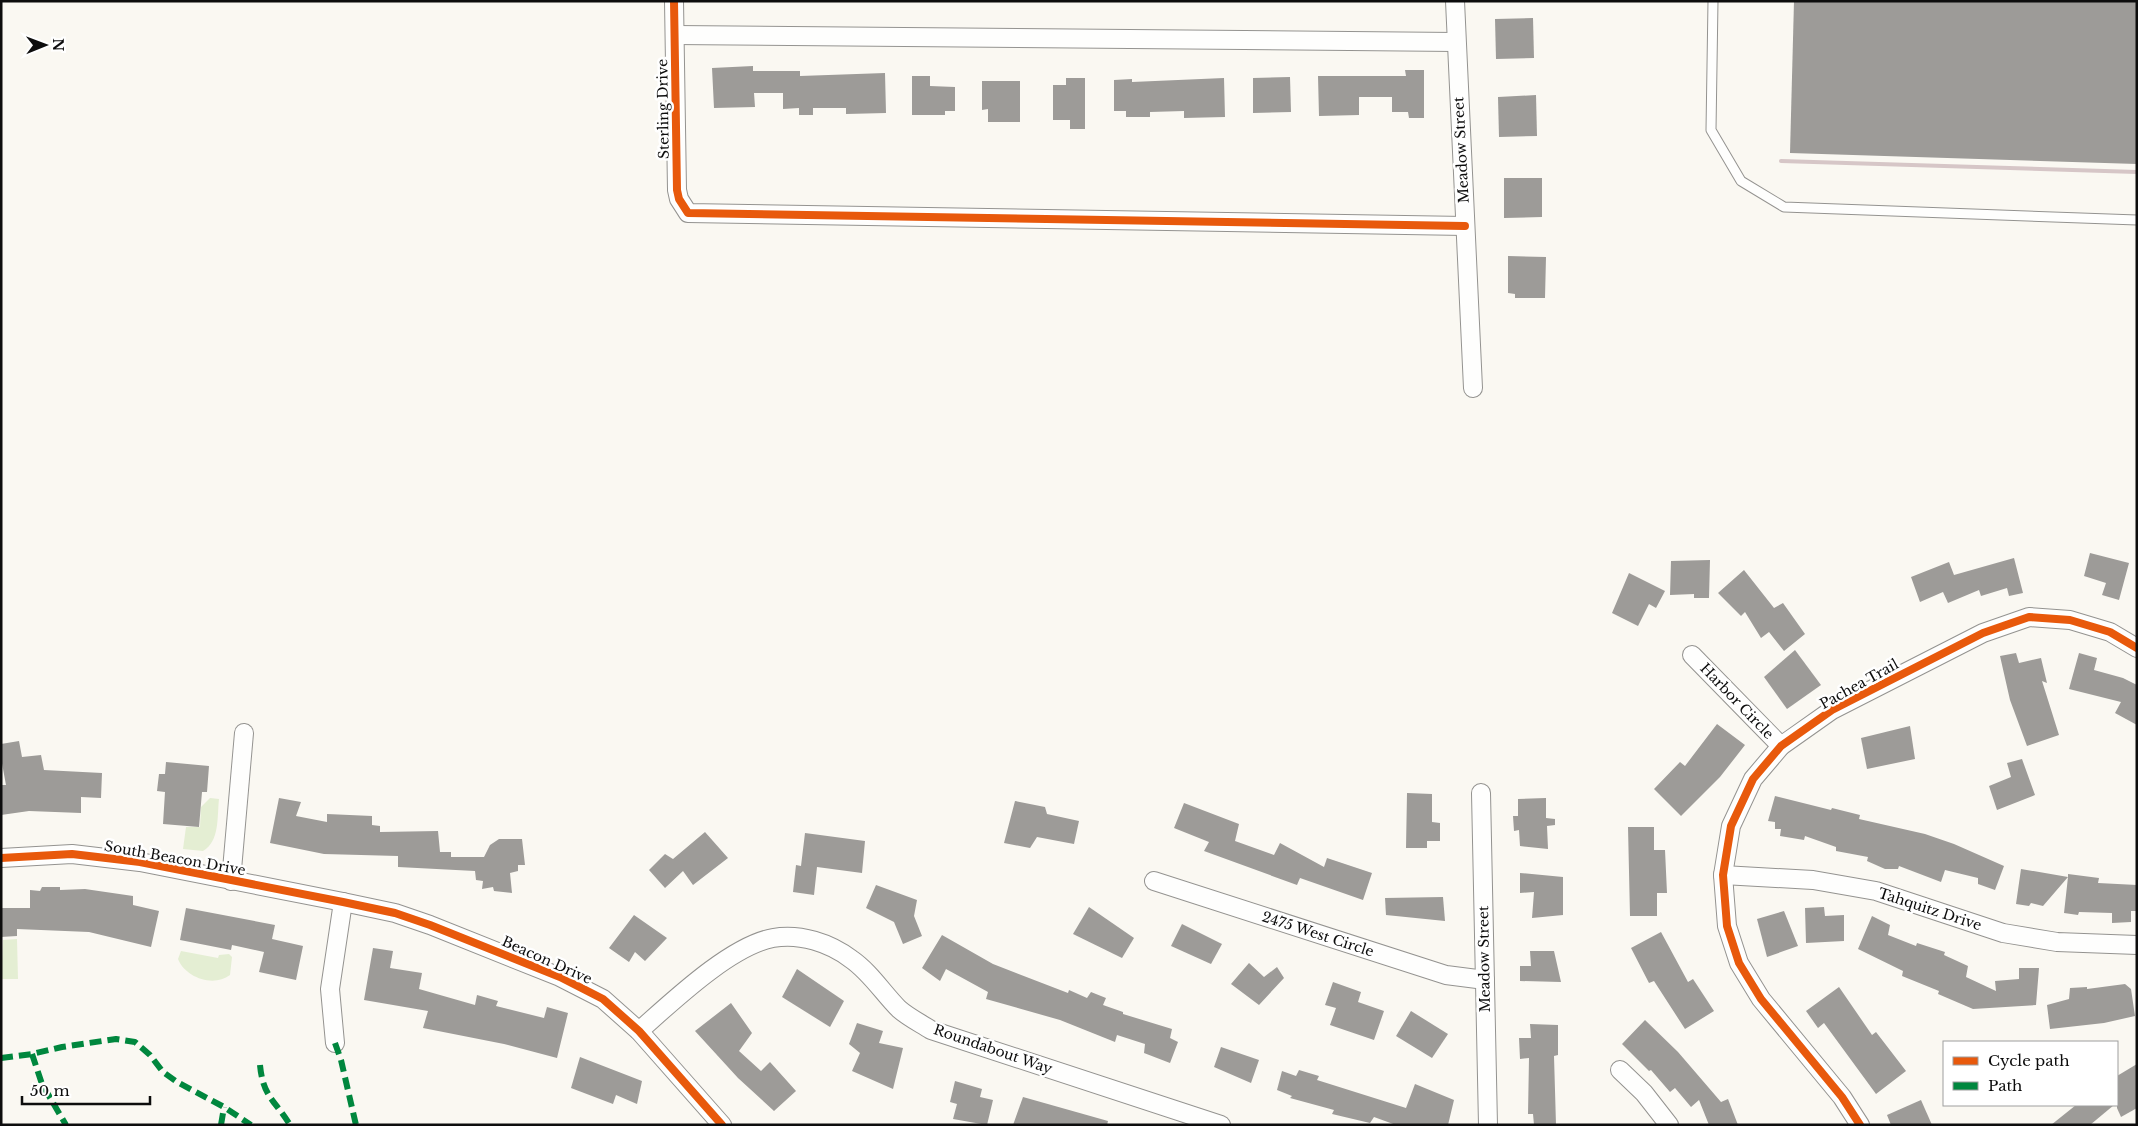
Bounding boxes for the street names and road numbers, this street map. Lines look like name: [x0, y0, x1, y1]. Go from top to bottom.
street label: Sterling Drive: [653, 59, 673, 159]
street label: Meadow Street: [1449, 96, 1473, 204]
street label: Pachea Trail: [1816, 655, 1902, 713]
street label: Harbor Circle: [1696, 659, 1778, 743]
street label: South Beacon Drive: [103, 837, 247, 879]
street label: Tahquitz Drive: [1876, 884, 1984, 934]
street label: Meadow Street: [1474, 905, 1494, 1012]
street label: 2475 West Circle: [1260, 907, 1376, 961]
street label: Beacon Drive: [499, 932, 595, 988]
street label: Roundabout Way: [931, 1020, 1055, 1078]

